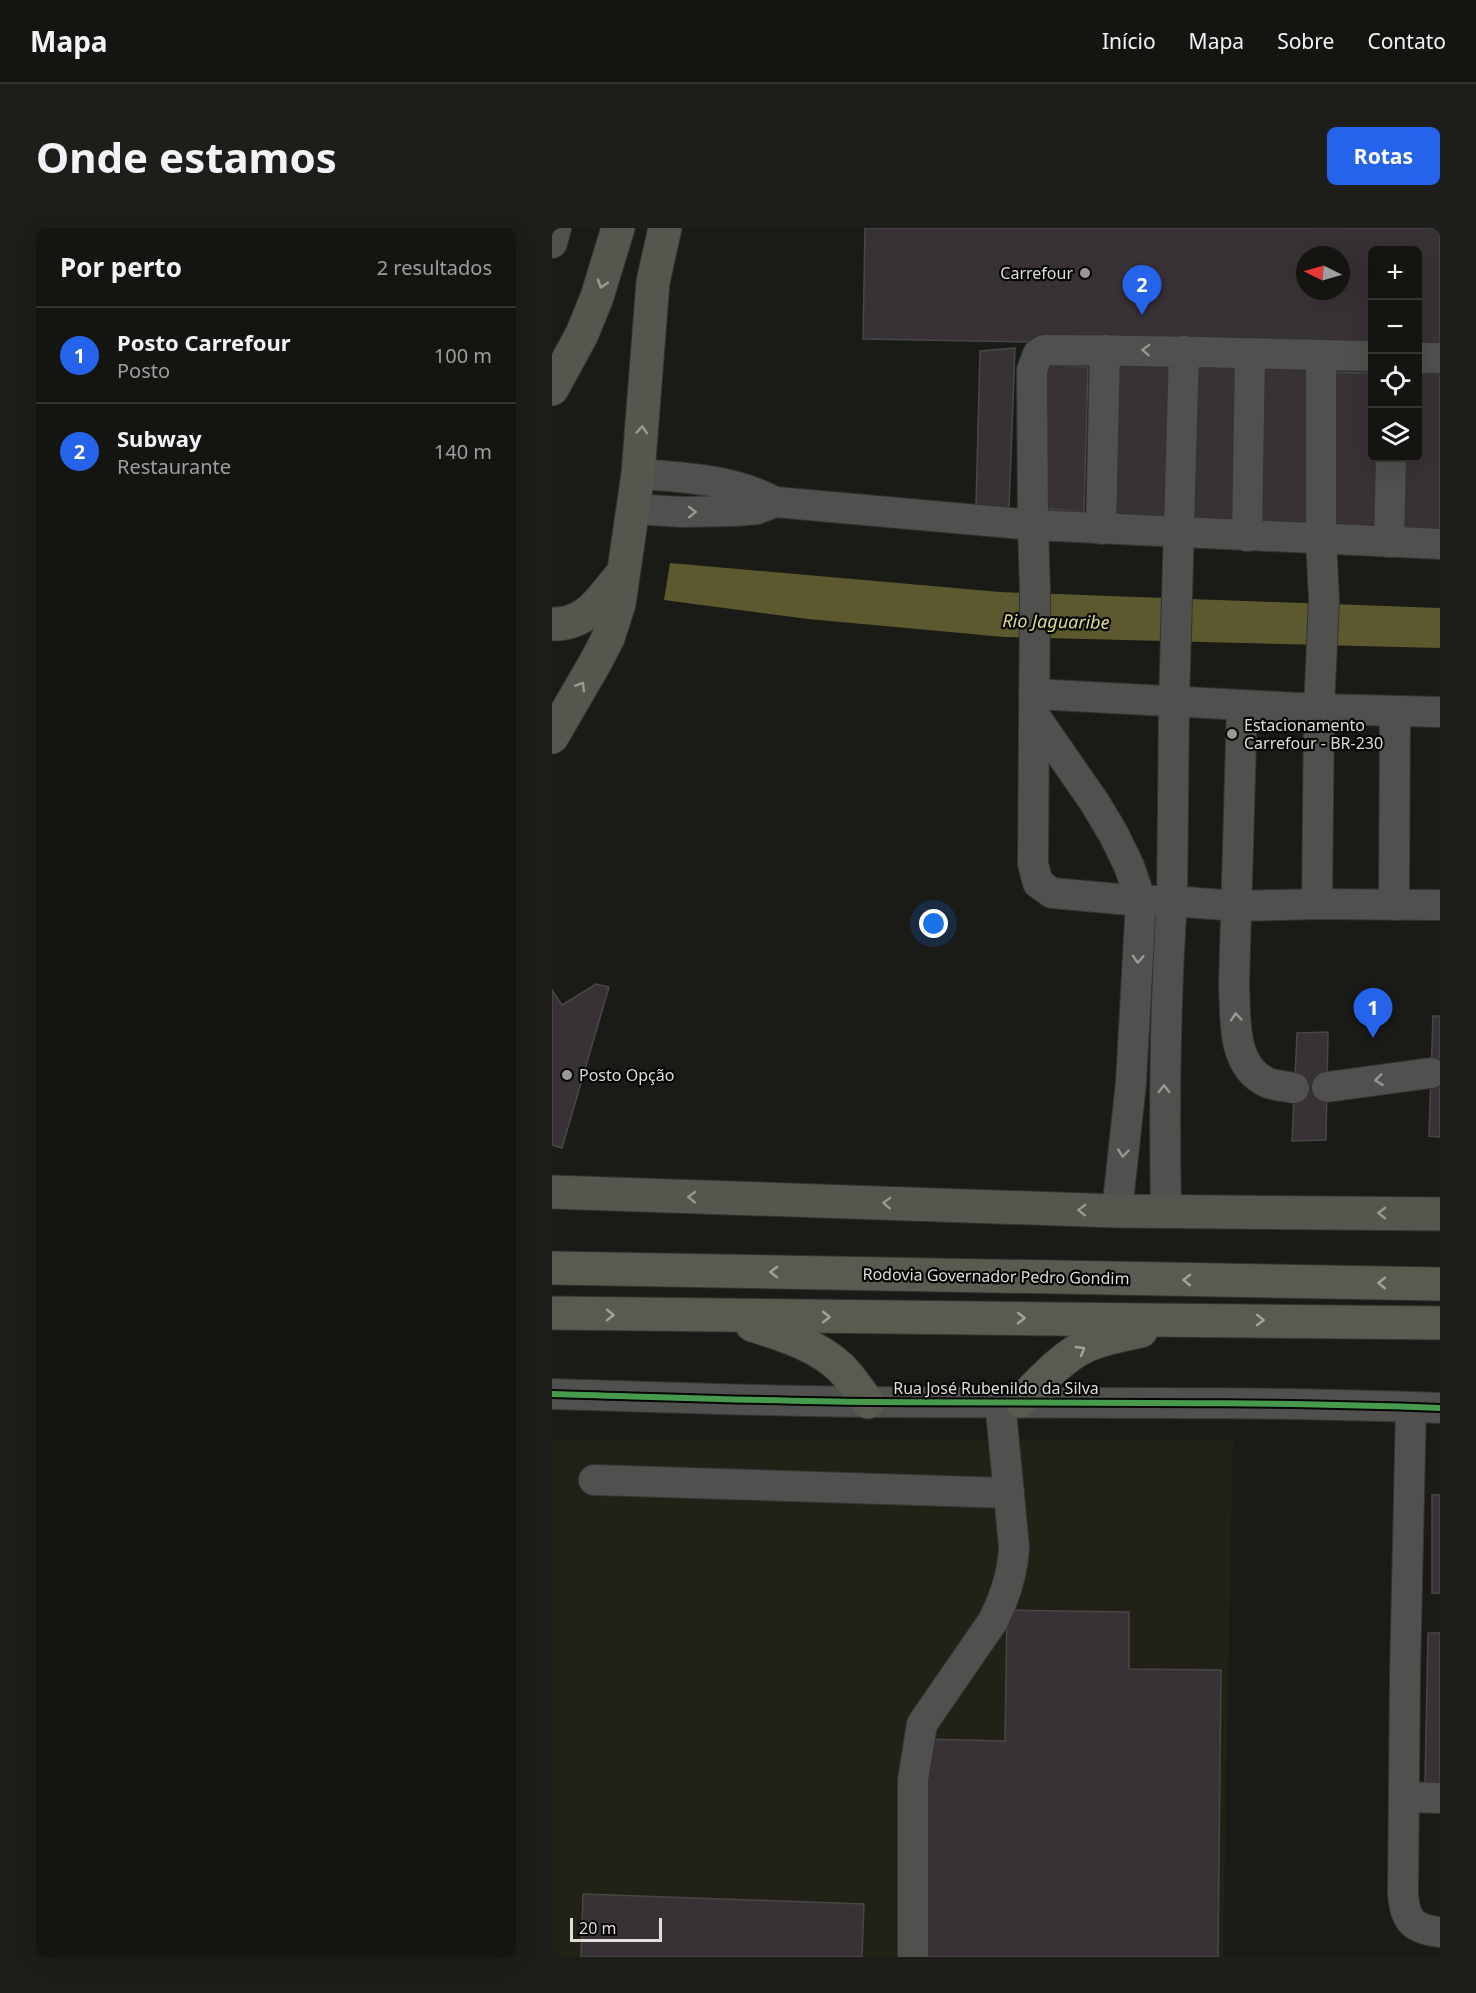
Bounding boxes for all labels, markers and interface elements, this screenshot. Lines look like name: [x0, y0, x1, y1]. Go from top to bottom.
text: Mapa: [30, 22, 108, 60]
text: Início: [1102, 27, 1156, 55]
text: Mapa: [1189, 27, 1244, 55]
text: Sobre: [1277, 27, 1334, 55]
text: Contato: [1367, 27, 1446, 55]
button: Rotas: [1327, 127, 1440, 185]
text: Onde estamos: [36, 128, 337, 185]
north arrow: [1296, 246, 1350, 300]
map controls: [1368, 246, 1422, 462]
button: +: [1368, 246, 1422, 300]
text: Por perto: [60, 249, 182, 285]
text: 2 resultados: [377, 254, 492, 281]
place label: Carrefour: [1000, 262, 1073, 284]
marker: Carrefour: [1078, 266, 1092, 280]
pin: 2: [1122, 266, 1162, 315]
one-way arrow: [597, 278, 609, 289]
button: −: [1368, 300, 1422, 354]
text: Posto Carrefour: [117, 327, 291, 357]
text: 1: [74, 342, 85, 369]
text: 100 m: [434, 342, 492, 369]
one-way arrow: [1142, 344, 1151, 356]
button: locate: [1368, 354, 1422, 408]
text: Posto: [117, 357, 170, 384]
button: layers: [1368, 408, 1422, 462]
text: Subway: [117, 423, 201, 453]
one-way arrow: [635, 425, 648, 434]
text: 2: [74, 438, 85, 465]
text: 140 m: [434, 438, 492, 465]
text: Restaurante: [117, 453, 231, 480]
one-way arrow: [687, 505, 696, 518]
water label: Rio Jaguaribe: [1002, 608, 1110, 634]
one-way arrow: [574, 682, 586, 692]
place label: Estacionamento Carrefour - BR-230: [1244, 714, 1383, 754]
marker: Estacionamento Carrefour - BR-230: [1225, 727, 1239, 741]
your location: [919, 909, 948, 938]
one-way arrow: [1131, 955, 1144, 964]
pin: 1: [1354, 988, 1392, 1038]
one-way arrow: [1230, 1012, 1243, 1022]
place label: Posto Opção: [579, 1064, 674, 1086]
marker: Posto Opção: [560, 1068, 574, 1082]
one-way arrow: [1375, 1074, 1384, 1086]
one-way arrow: [1158, 1084, 1170, 1093]
one-way arrow: [1117, 1149, 1130, 1158]
one-way arrow: [687, 1190, 696, 1203]
one-way arrow: [882, 1197, 891, 1210]
one-way arrow: [1077, 1203, 1086, 1216]
one-way arrow: [1377, 1207, 1386, 1219]
street label: Rodovia Governador Pedro Gondim: [862, 1263, 1130, 1289]
one-way arrow: [770, 1266, 779, 1278]
one-way arrow: [1182, 1274, 1191, 1286]
one-way arrow: [1377, 1277, 1386, 1289]
one-way arrow: [606, 1308, 615, 1321]
one-way arrow: [822, 1311, 831, 1323]
one-way arrow: [1017, 1312, 1026, 1325]
one-way arrow: [1256, 1314, 1265, 1327]
one-way arrow: [1075, 1345, 1085, 1357]
street label: Rua José Rubenildo da Silva: [893, 1377, 1099, 1399]
scale bar: [570, 1915, 662, 1942]
text: 20 m: [579, 1917, 616, 1939]

